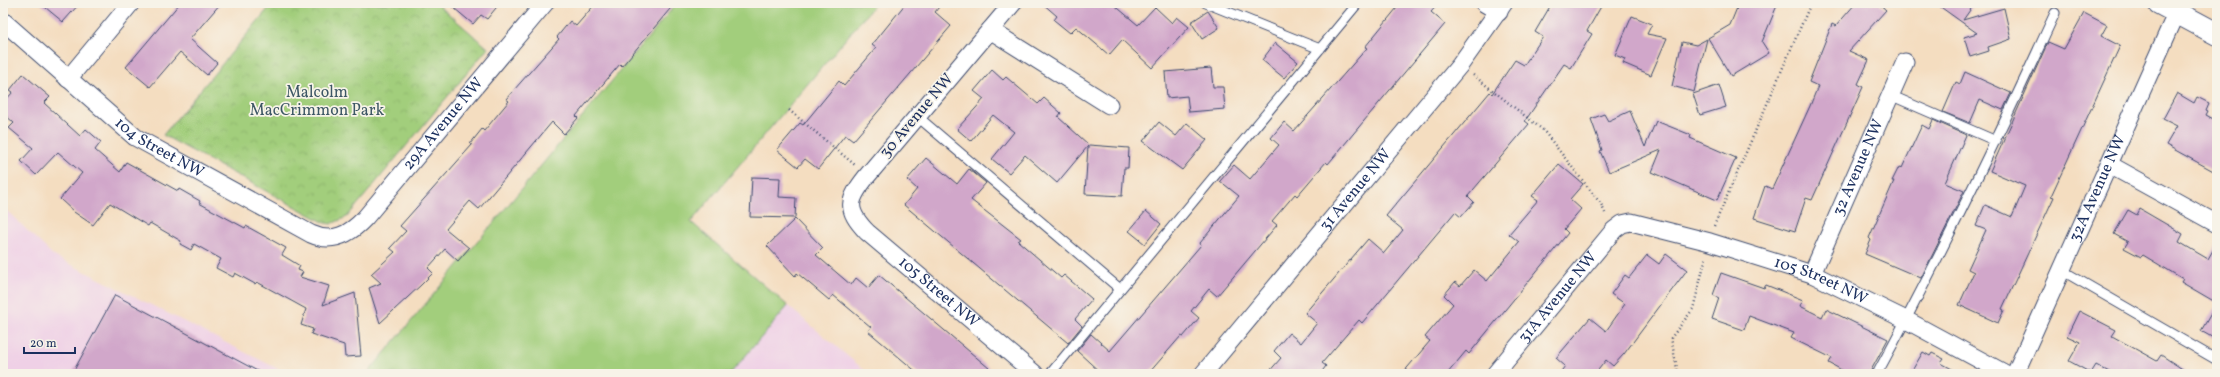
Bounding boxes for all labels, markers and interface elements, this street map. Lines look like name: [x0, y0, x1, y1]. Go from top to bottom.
street label: 30 Avenue NW: [875, 69, 959, 163]
street label: 29A Avenue NW: [398, 73, 489, 175]
park label: Malcolm MacCrimmon Park: [250, 82, 384, 122]
street label: 104 Street NW: [109, 113, 208, 184]
street label: 32 Avenue NW: [1828, 116, 1889, 220]
street label: 32A Avenue NW: [2064, 132, 2131, 246]
street label: 31 Avenue NW: [1315, 144, 1397, 236]
street label: 31A Avenue NW: [1514, 247, 1602, 348]
street label: 105 Street NW: [893, 252, 984, 333]
street label: 105 Street NW: [1771, 252, 1871, 310]
scale bar: [24, 329, 75, 355]
text: 20 m: [30, 336, 57, 352]

